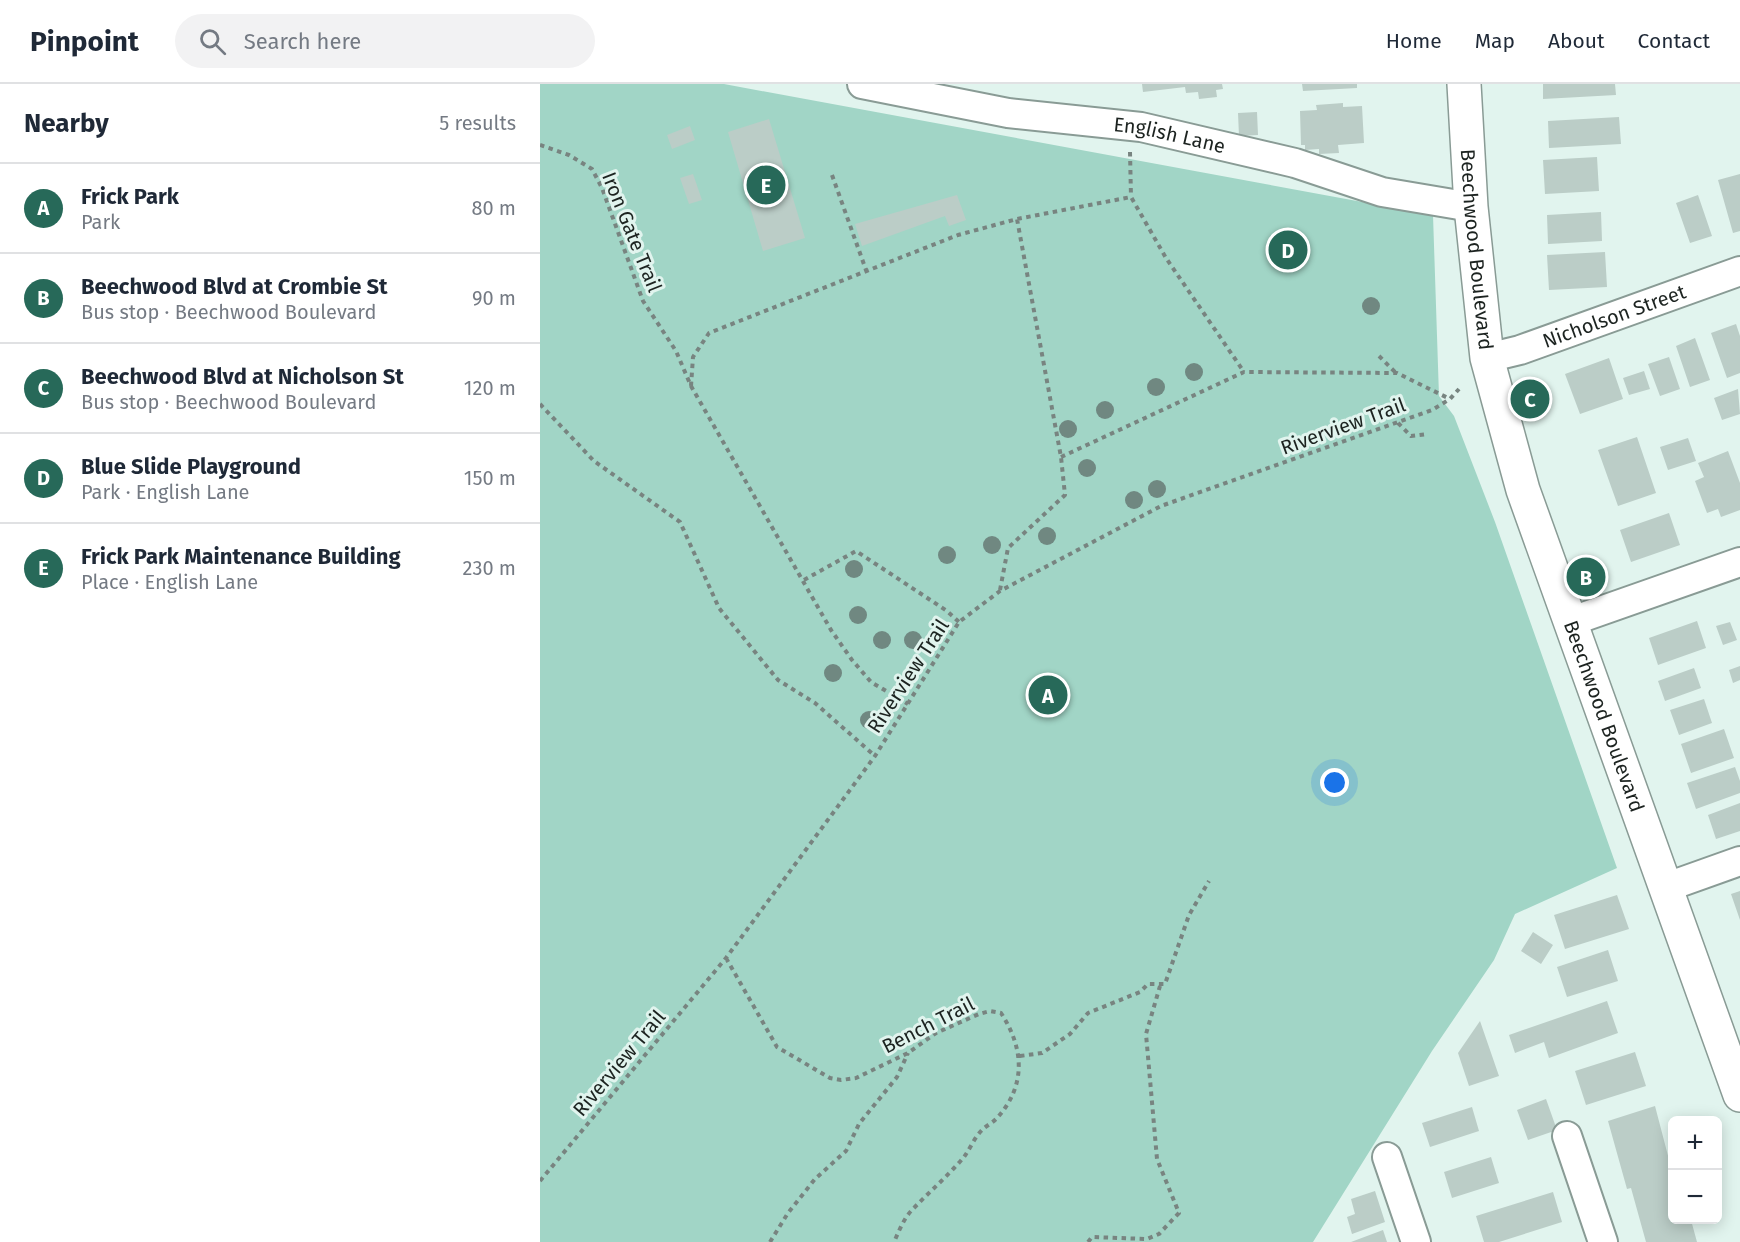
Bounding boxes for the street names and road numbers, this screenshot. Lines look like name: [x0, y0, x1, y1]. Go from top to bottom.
street label: English Lane: [1112, 112, 1228, 158]
street label: Beechwood Boulevard: [1456, 148, 1498, 351]
street label: Iron Gate Trail: [597, 168, 667, 296]
street label: Nicholson Street: [1539, 279, 1690, 353]
street label: Riverview Trail: [1277, 392, 1409, 460]
street label: Riverview Trail: [862, 614, 954, 738]
street label: Beechwood Boulevard: [1559, 617, 1649, 815]
street label: Bench Trail: [878, 991, 978, 1059]
street label: Riverview Trail: [568, 1005, 670, 1121]

